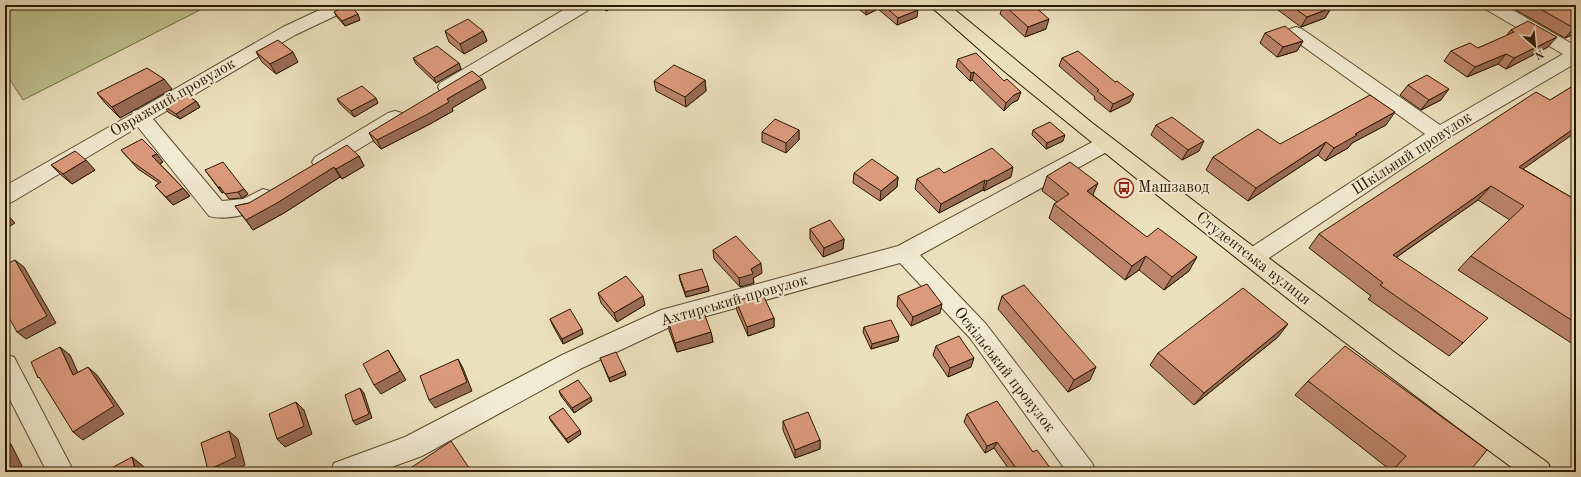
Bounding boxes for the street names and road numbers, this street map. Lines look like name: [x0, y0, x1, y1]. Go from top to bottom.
street label: Овражний провулок: [108, 56, 238, 140]
street label: Шкільний провулок: [1349, 109, 1475, 199]
street label: Студентська вулиця: [1193, 209, 1313, 309]
street label: Ахтирський провулок: [658, 272, 810, 330]
street label: Оскільський провулок: [950, 305, 1058, 435]

